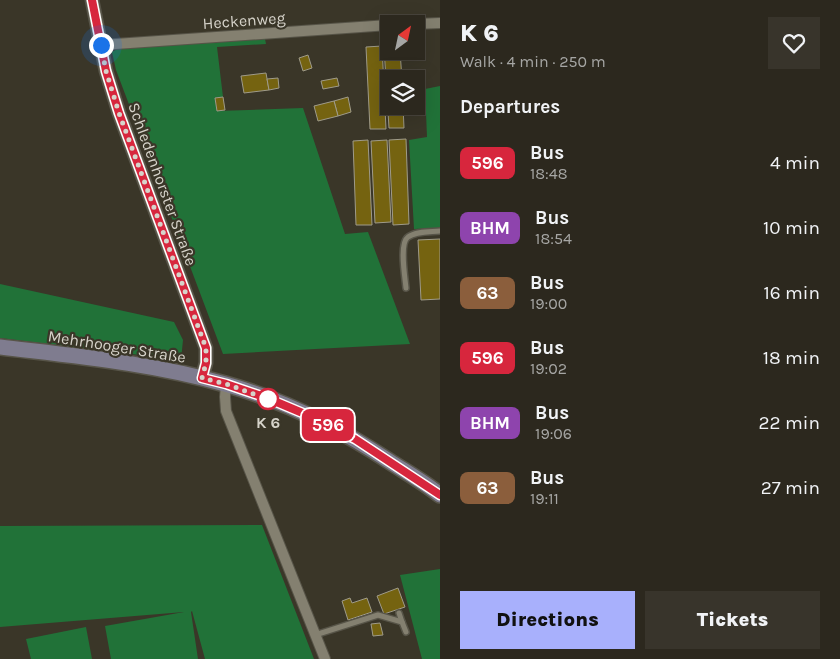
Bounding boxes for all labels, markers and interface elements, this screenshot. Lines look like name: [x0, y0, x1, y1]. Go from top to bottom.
street label: Heckenweg: [202, 8, 286, 33]
north arrow: [380, 15, 425, 60]
map controls: [380, 15, 425, 115]
button: heart: [768, 17, 820, 69]
text: K 6: [460, 19, 499, 47]
your location: [89, 33, 114, 58]
text: Walk · 4 min · 250 m: [460, 52, 606, 71]
button: layers: [380, 70, 425, 115]
text: Departures: [460, 96, 560, 118]
street label: Schledenhorster Straße: [124, 100, 201, 268]
text: Bus: [530, 142, 564, 164]
text: 596: [471, 152, 504, 174]
text: 4 min: [770, 152, 820, 174]
text: 18:48: [530, 164, 568, 183]
text: Bus: [535, 207, 569, 229]
text: BHM: [470, 217, 510, 239]
text: 10 min: [763, 217, 820, 239]
text: 18:54: [535, 229, 572, 248]
text: Bus: [530, 272, 564, 294]
text: 63: [476, 282, 499, 304]
text: 16 min: [763, 282, 820, 304]
text: 19:00: [530, 294, 567, 313]
street label: Mehrhooger Straße: [47, 326, 187, 367]
text: Bus: [530, 337, 564, 359]
text: 596: [471, 347, 504, 369]
text: 18 min: [763, 347, 820, 369]
text: 19:02: [530, 359, 567, 378]
marker: K 6: [257, 388, 279, 410]
text: Bus: [535, 402, 569, 424]
line badge: 596: [299, 409, 357, 441]
text: BHM: [470, 412, 510, 434]
text: 22 min: [759, 412, 820, 434]
place label: K 6: [256, 413, 280, 432]
text: 596: [312, 414, 344, 436]
text: 19:06: [535, 424, 572, 443]
text: Bus: [530, 467, 564, 489]
text: 63: [476, 477, 499, 499]
text: 27 min: [761, 477, 820, 499]
text: 19:11: [530, 489, 559, 508]
button: Directions: [460, 591, 635, 649]
button: Tickets: [645, 591, 820, 649]

